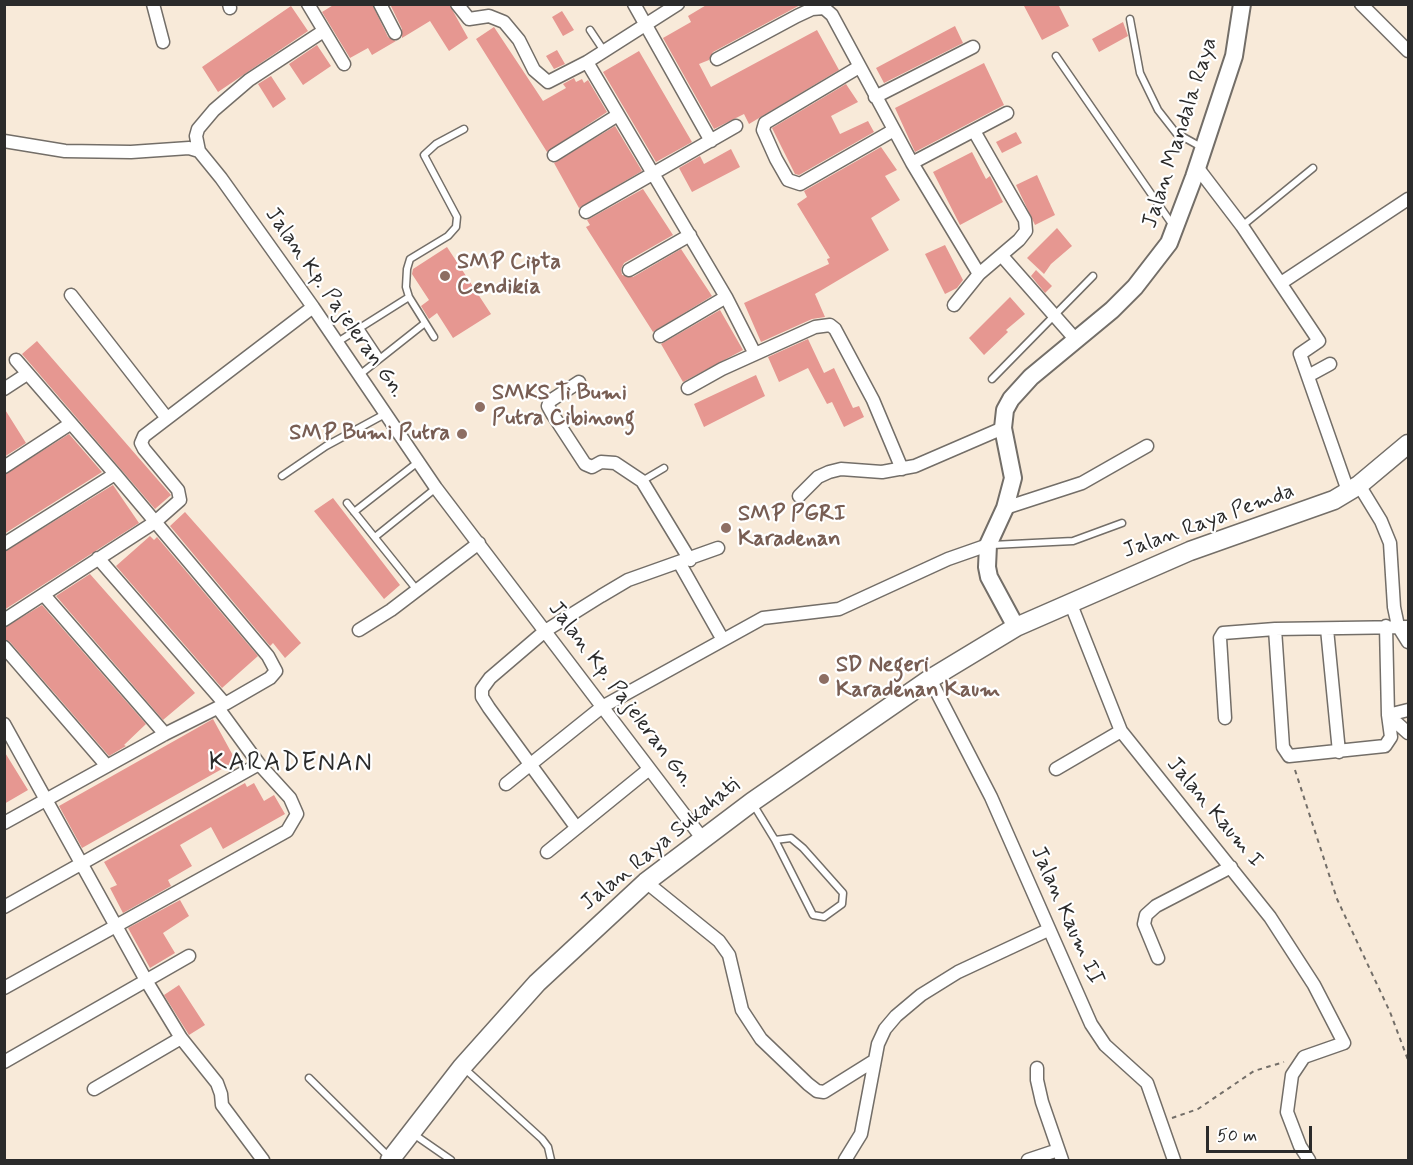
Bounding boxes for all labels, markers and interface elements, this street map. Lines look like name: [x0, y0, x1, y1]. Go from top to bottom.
street label: Jalan Mandala Raya: [1138, 34, 1224, 232]
street label: Jalan Kp. Pajeleran Gn.: [258, 203, 410, 403]
place label: SMP Cipta Cendikia: [457, 250, 561, 302]
marker: SMP Cipta Cendikia: [438, 269, 452, 283]
place label: SMKS Ti Bumi Putra Cibinong: [492, 381, 635, 433]
marker: SMKS Ti Bumi Putra Cibinong: [473, 400, 487, 414]
place label: SMP Bumi Putra: [289, 421, 450, 447]
marker: SMP Bumi Putra: [455, 427, 469, 441]
street label: Jalan Raya Pemda: [1120, 479, 1298, 565]
place label: SMP PGRI Karadenan: [738, 502, 846, 554]
marker: SMP PGRI Karadenan: [719, 521, 733, 535]
street label: Jalan Kp. Pajeleran Gn.: [541, 597, 699, 793]
place label: SD Negeri Karadenan Kaum: [836, 653, 1000, 704]
marker: SD Negeri Karadenan Kaum: [817, 672, 831, 686]
district label: KARADENAN: [208, 749, 374, 781]
street label: Jalan Kaum I: [1160, 752, 1268, 874]
street label: Jalan Raya Sukahati: [576, 773, 746, 917]
street label: Jalan Kaum II: [1024, 842, 1108, 990]
scale bar: [1209, 1114, 1316, 1152]
text: 50 m: [1217, 1124, 1257, 1148]

